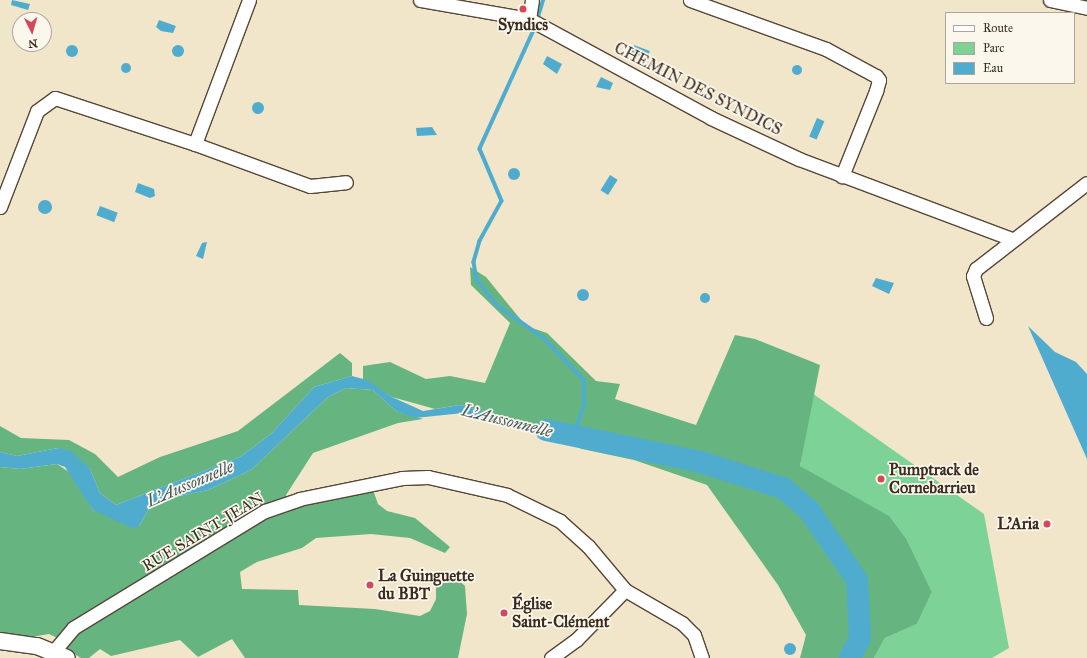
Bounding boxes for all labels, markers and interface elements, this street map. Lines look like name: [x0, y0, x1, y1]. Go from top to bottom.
marker: Syndics: [518, 4, 528, 14]
north arrow: [12, 12, 52, 52]
legend: [945, 12, 1075, 84]
place label: Syndics: [498, 15, 548, 35]
text: Route: [983, 21, 1013, 35]
text: N: [28, 37, 38, 50]
street label: CHEMIN DES SYNDICS: [611, 38, 785, 140]
text: Parc: [983, 41, 1004, 55]
text: Eau: [983, 61, 1003, 75]
water label: L'Aussonnelle: [460, 400, 554, 442]
water label: L'Aussonnelle: [143, 457, 237, 511]
place label: Pumptrack de Cornebarrieu: [889, 460, 979, 498]
marker: Pumptrack de Cornebarrieu: [876, 474, 886, 484]
street label: RUE SAINT-JEAN: [139, 488, 267, 576]
place label: L'Aria: [997, 514, 1039, 534]
marker: L'Aria: [1042, 519, 1052, 529]
place label: La Guinguette du BBT: [378, 566, 474, 604]
marker: La Guinguette du BBT: [365, 580, 375, 590]
place label: Église Saint-Clément: [512, 594, 609, 632]
marker: Église Saint-Clément: [499, 608, 509, 618]

